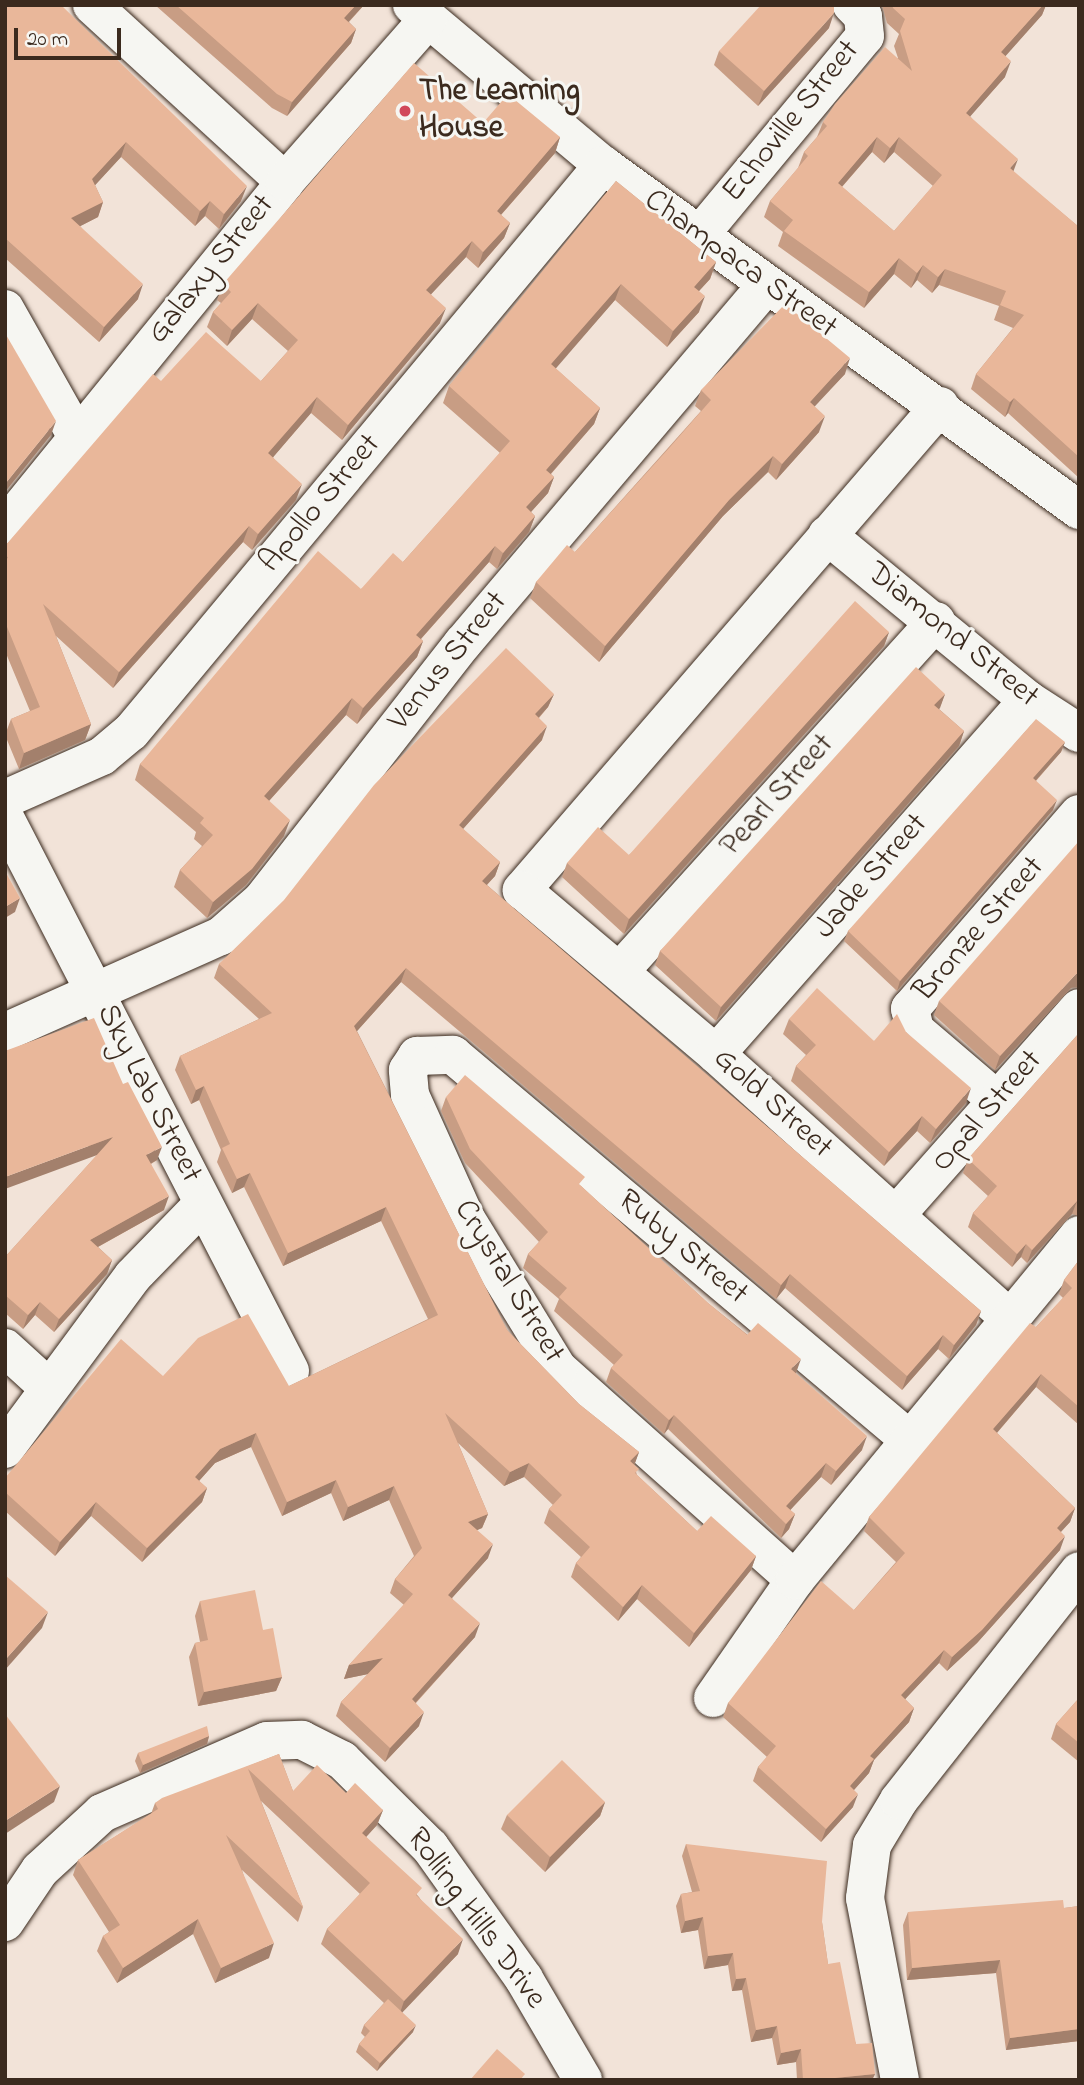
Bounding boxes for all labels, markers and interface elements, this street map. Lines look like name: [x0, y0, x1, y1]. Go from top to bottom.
scale bar: [18, 14, 124, 58]
text: 20 m: [27, 25, 68, 55]
street label: Echoville Street: [715, 33, 869, 211]
place label: The Learning House: [419, 74, 580, 149]
marker: The Learning House: [397, 103, 413, 119]
street label: Champaca Street: [636, 182, 844, 348]
street label: Galaxy Street: [140, 188, 284, 352]
street label: Apollo Street: [252, 427, 390, 581]
street label: Diamond Street: [858, 555, 1046, 717]
street label: Venus Street: [381, 585, 517, 739]
street label: Pearl Street: [713, 727, 843, 865]
street label: Jade Street: [807, 806, 937, 948]
street label: Bronze Street: [906, 849, 1054, 1011]
street label: Sky Lab Street: [87, 998, 209, 1190]
street label: Gold Street: [704, 1040, 840, 1168]
street label: Opal Street: [924, 1043, 1052, 1181]
street label: Ruby Street: [609, 1182, 755, 1314]
street label: Crystal Street: [444, 1193, 572, 1371]
street label: Rolling Hills Drive: [396, 1821, 554, 2017]

